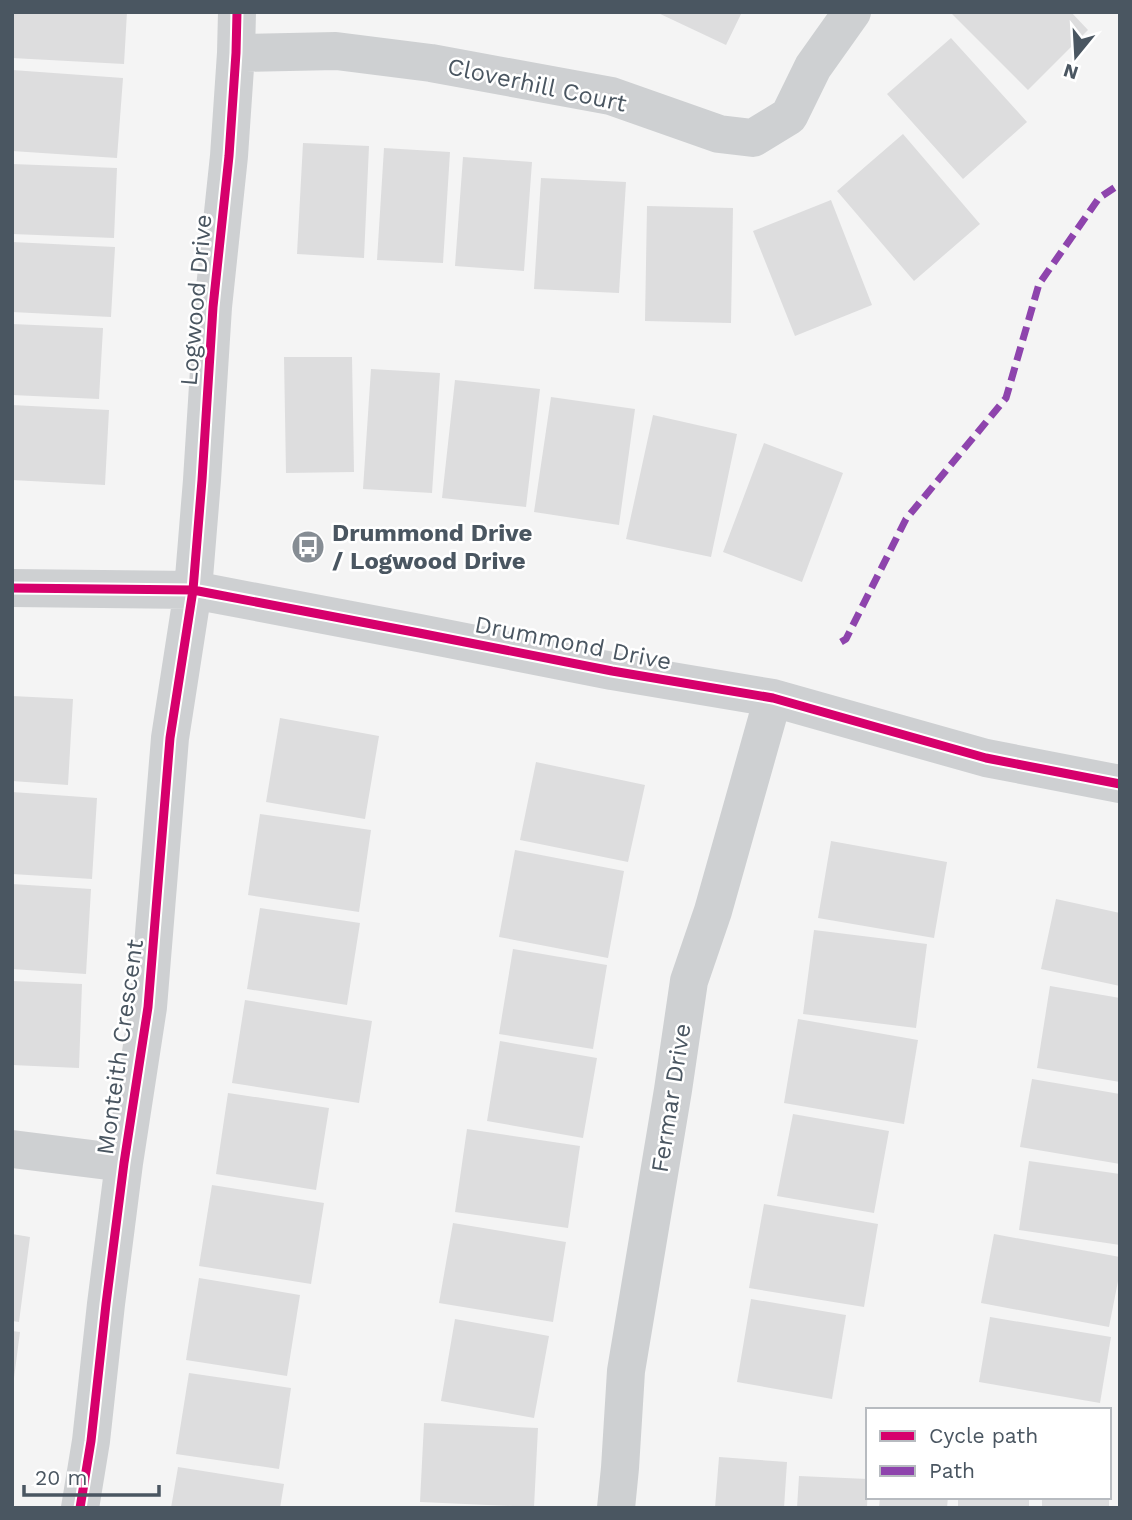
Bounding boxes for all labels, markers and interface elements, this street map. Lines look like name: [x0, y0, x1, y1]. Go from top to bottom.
north arrow: [1041, 21, 1111, 91]
street label: Cloverhill Court: [445, 52, 629, 118]
text: N: [1061, 59, 1081, 85]
street label: Logwood Drive: [175, 213, 217, 387]
place label: Drummond Drive / Logwood Drive: [332, 519, 532, 575]
bus stop icon: Drummond Drive / Logwood Drive: [289, 528, 327, 566]
street label: Drummond Drive: [472, 610, 674, 676]
street label: Monteith Crescent: [91, 938, 149, 1156]
street label: Fermar Drive: [645, 1021, 697, 1175]
legend: [866, 1408, 1111, 1499]
text: Cycle path: [929, 1423, 1038, 1448]
scale bar: [24, 1454, 159, 1498]
text: Path: [929, 1458, 975, 1483]
text: 20 m: [35, 1465, 87, 1490]

